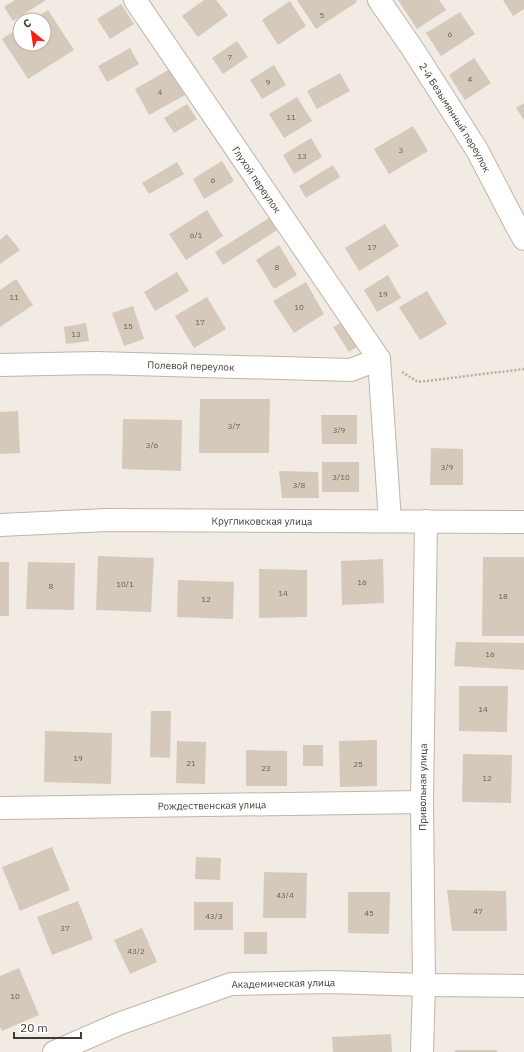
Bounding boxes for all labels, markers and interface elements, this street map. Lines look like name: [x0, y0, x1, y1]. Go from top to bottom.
house number: 5: [320, 10, 325, 20]
north arrow: [12, 12, 52, 52]
text: С: [20, 15, 34, 31]
house number: 6: [448, 29, 453, 39]
house number: 7: [228, 52, 233, 62]
street label: 2-й Безымянный переулок: [416, 60, 494, 175]
house number: 4: [468, 74, 473, 84]
house number: 9: [266, 77, 271, 87]
house number: 4: [158, 87, 163, 97]
house number: 11: [286, 112, 296, 122]
street label: Глухой переулок: [229, 144, 284, 216]
house number: 3: [399, 145, 404, 155]
house number: 13: [297, 151, 307, 161]
house number: 6: [211, 175, 216, 185]
house number: 6/1: [190, 230, 203, 240]
house number: 17: [367, 242, 377, 252]
house number: 8: [275, 262, 280, 272]
house number: 19: [378, 289, 388, 299]
house number: 11: [9, 292, 19, 302]
house number: 10: [294, 302, 304, 312]
house number: 17: [195, 317, 205, 327]
house number: 15: [123, 321, 133, 331]
house number: 13: [71, 329, 81, 339]
street label: Полевой переулок: [147, 358, 235, 374]
house number: 3/7: [228, 421, 241, 431]
house number: 3/9: [333, 425, 346, 435]
house number: 3/6: [146, 440, 159, 450]
house number: 3/9: [441, 462, 454, 472]
house number: 3/10: [332, 472, 350, 482]
house number: 3/8: [293, 480, 306, 490]
street label: Кругликовская улица: [211, 515, 313, 528]
house number: 16: [357, 577, 367, 587]
house number: 10/1: [116, 579, 134, 589]
house number: 8: [49, 581, 54, 591]
house number: 14: [278, 588, 288, 598]
house number: 18: [498, 591, 508, 601]
house number: 12: [201, 594, 211, 604]
house number: 16: [485, 649, 495, 659]
house number: 14: [478, 704, 488, 714]
street label: Привольная улица: [416, 743, 430, 831]
house number: 19: [73, 753, 83, 763]
house number: 21: [186, 758, 196, 768]
house number: 25: [353, 759, 363, 769]
house number: 23: [261, 763, 271, 773]
house number: 12: [482, 773, 492, 783]
street label: Рождественская улица: [158, 798, 267, 813]
house number: 43/4: [276, 890, 294, 900]
house number: 47: [473, 906, 483, 916]
house number: 45: [364, 908, 374, 918]
house number: 43/3: [205, 911, 223, 921]
house number: 37: [60, 923, 70, 933]
house number: 43/2: [127, 946, 145, 956]
street label: Академическая улица: [231, 976, 336, 991]
house number: 10: [10, 991, 20, 1001]
scale bar: [14, 1014, 81, 1040]
text: 20 m: [20, 1020, 48, 1035]

